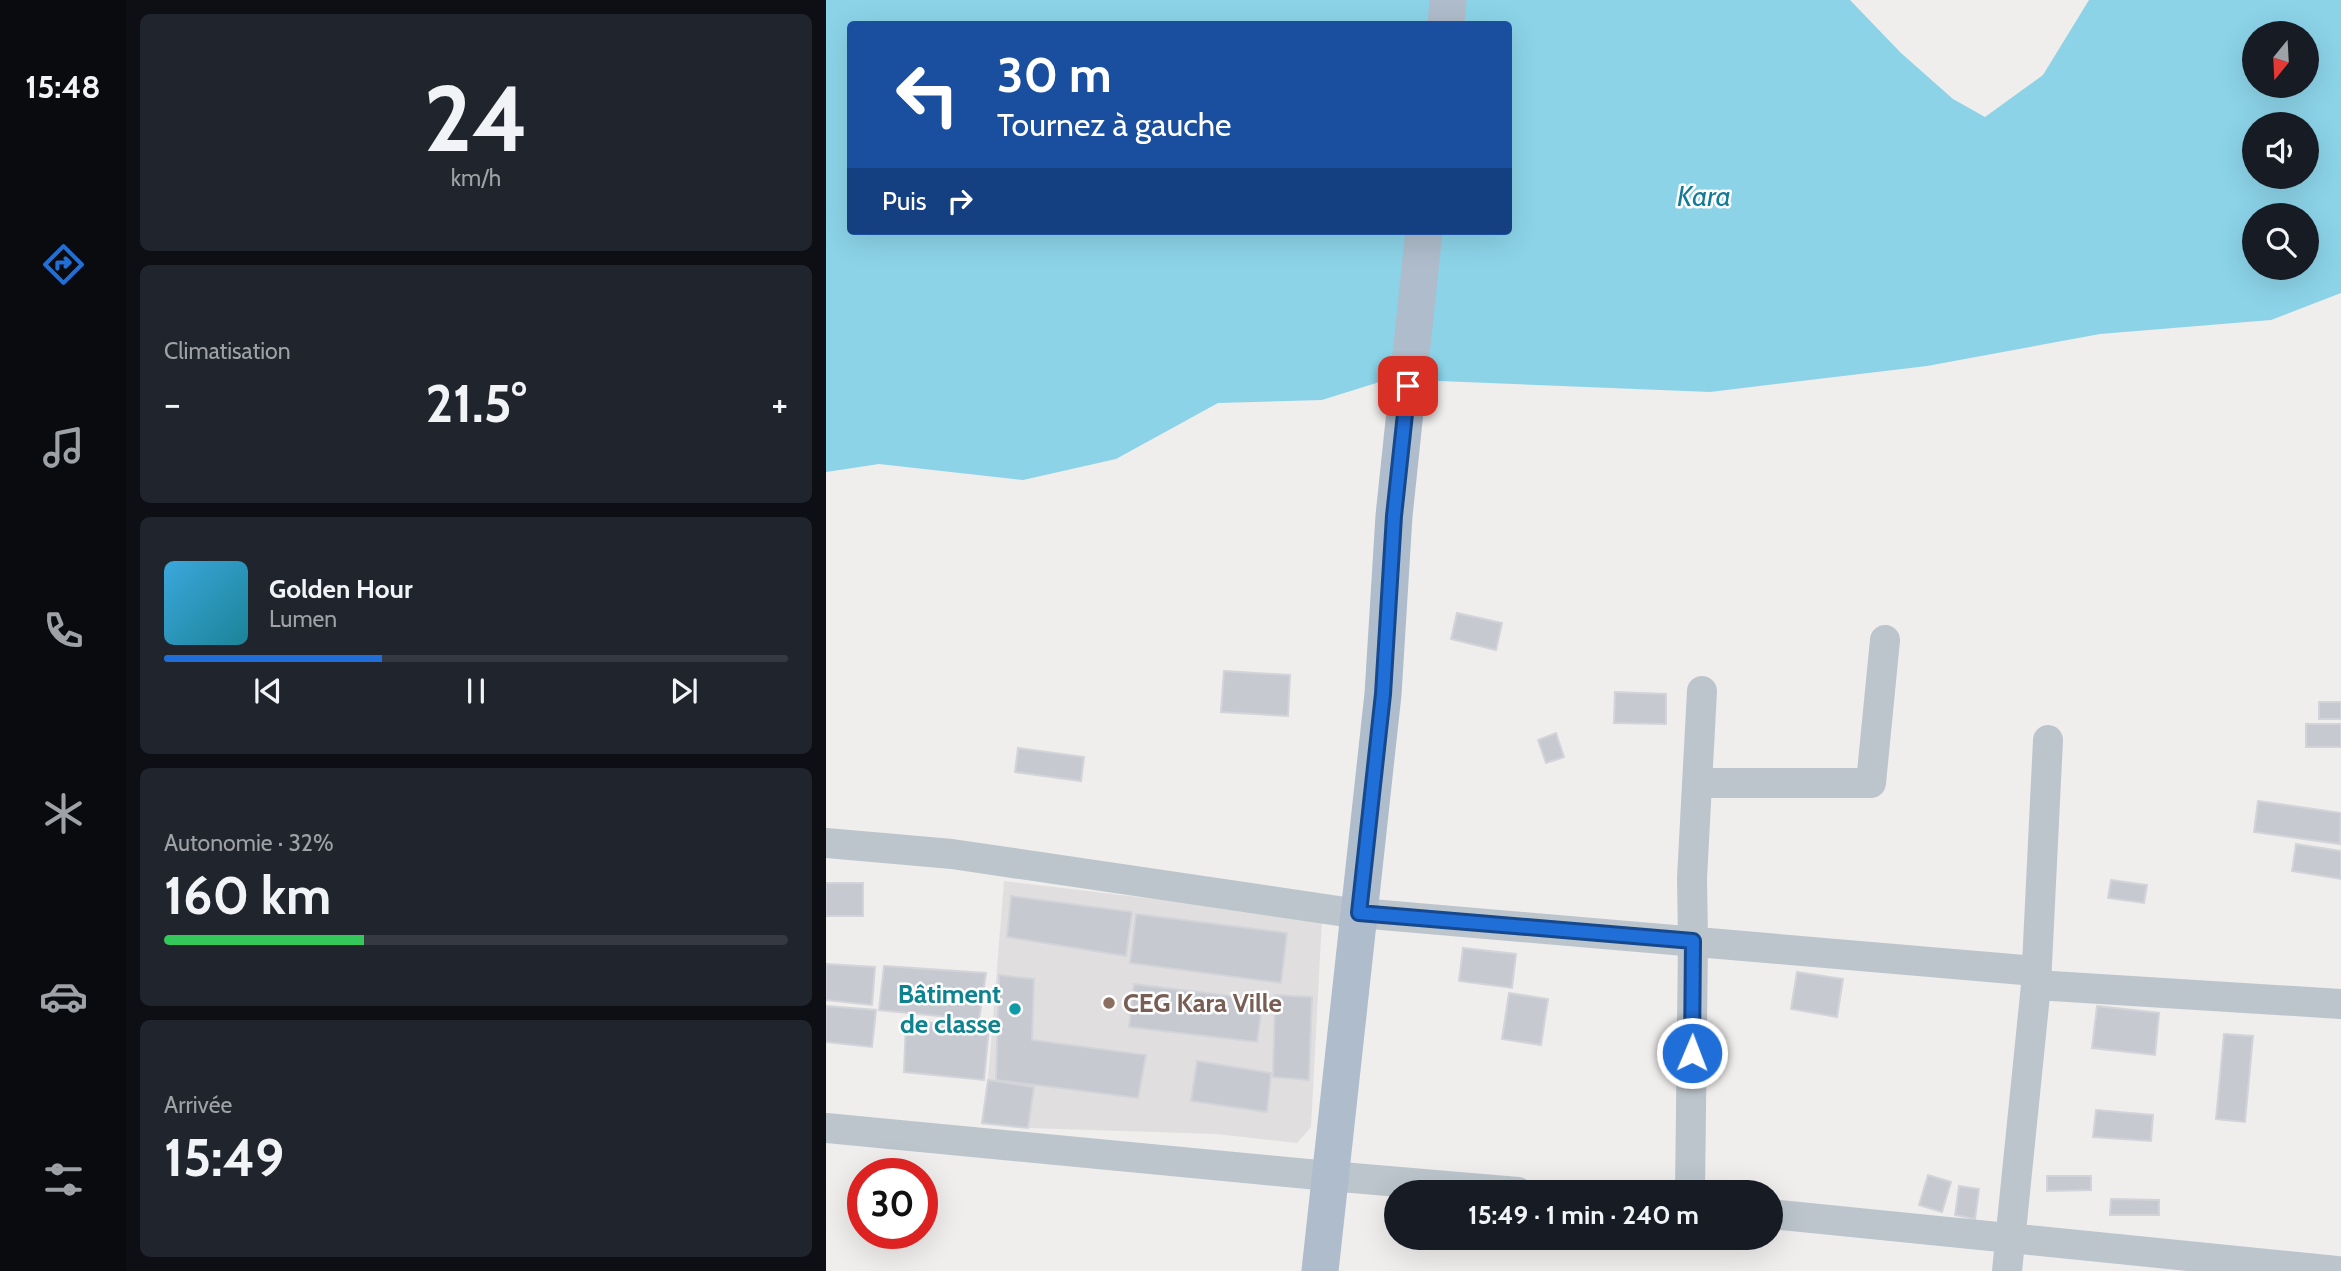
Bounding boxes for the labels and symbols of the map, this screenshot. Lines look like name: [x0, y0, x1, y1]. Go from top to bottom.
north arrow: [2242, 21, 2319, 98]
water label: Kara: [1677, 179, 1731, 213]
pin: [1378, 356, 1438, 416]
place label: Bâtiment de classe: [898, 978, 1001, 1040]
place label: CEG Kara Ville: [1123, 987, 1282, 1019]
marker: CEG Kara Ville: [1101, 995, 1117, 1011]
marker: Bâtiment de classe: [1007, 1001, 1023, 1017]
position arrow: [1655, 1016, 1729, 1090]
speed limit sign: 30: [847, 1158, 938, 1249]

